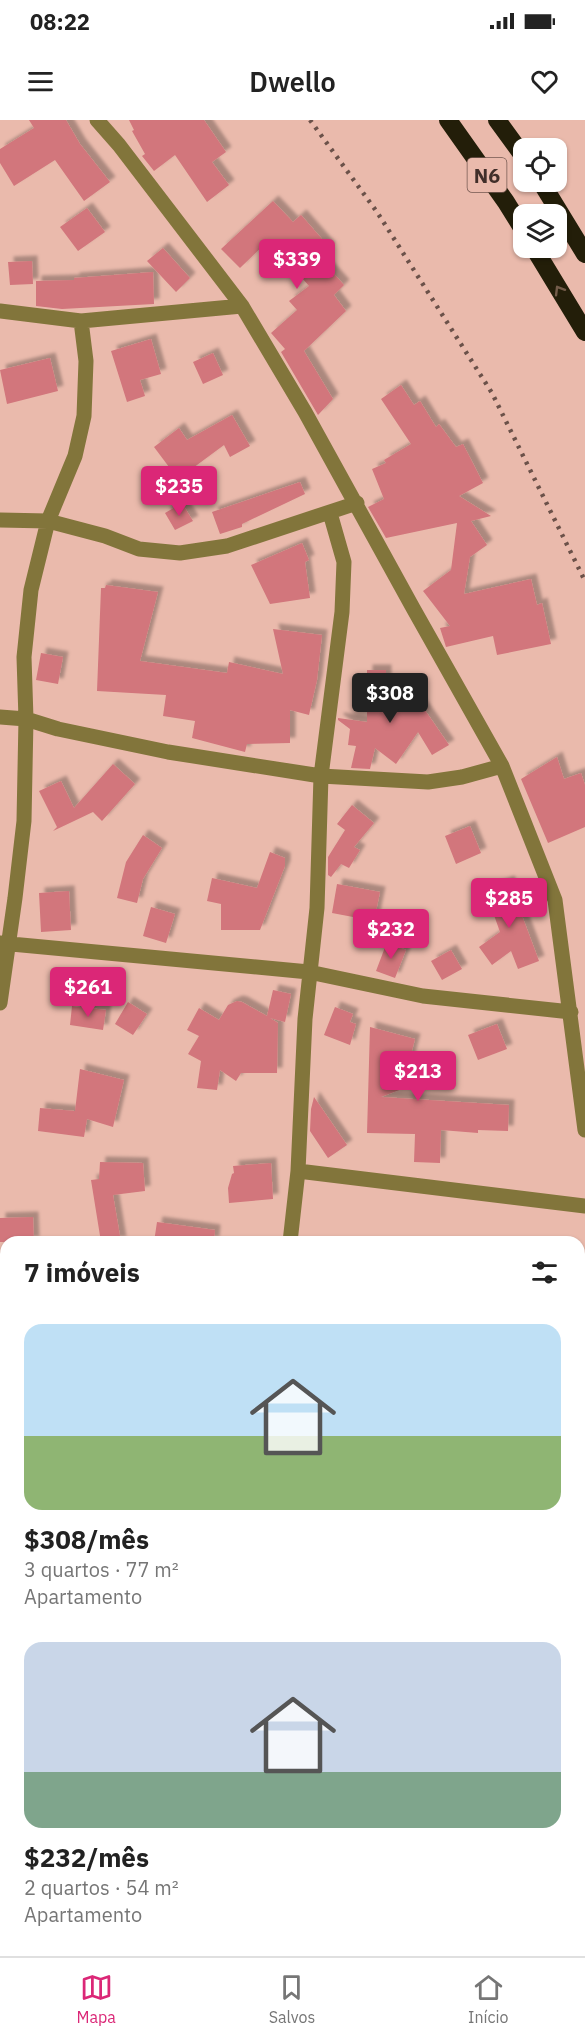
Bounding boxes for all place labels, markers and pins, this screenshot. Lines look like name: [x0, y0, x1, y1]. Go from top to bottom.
pin: $339: [261, 239, 333, 290]
pin: $235: [143, 466, 215, 517]
pin: $308: [354, 673, 426, 724]
pin: $285: [473, 878, 545, 929]
pin: $232: [355, 909, 427, 960]
pin: $261: [52, 967, 124, 1018]
pin: $213: [382, 1051, 454, 1102]

